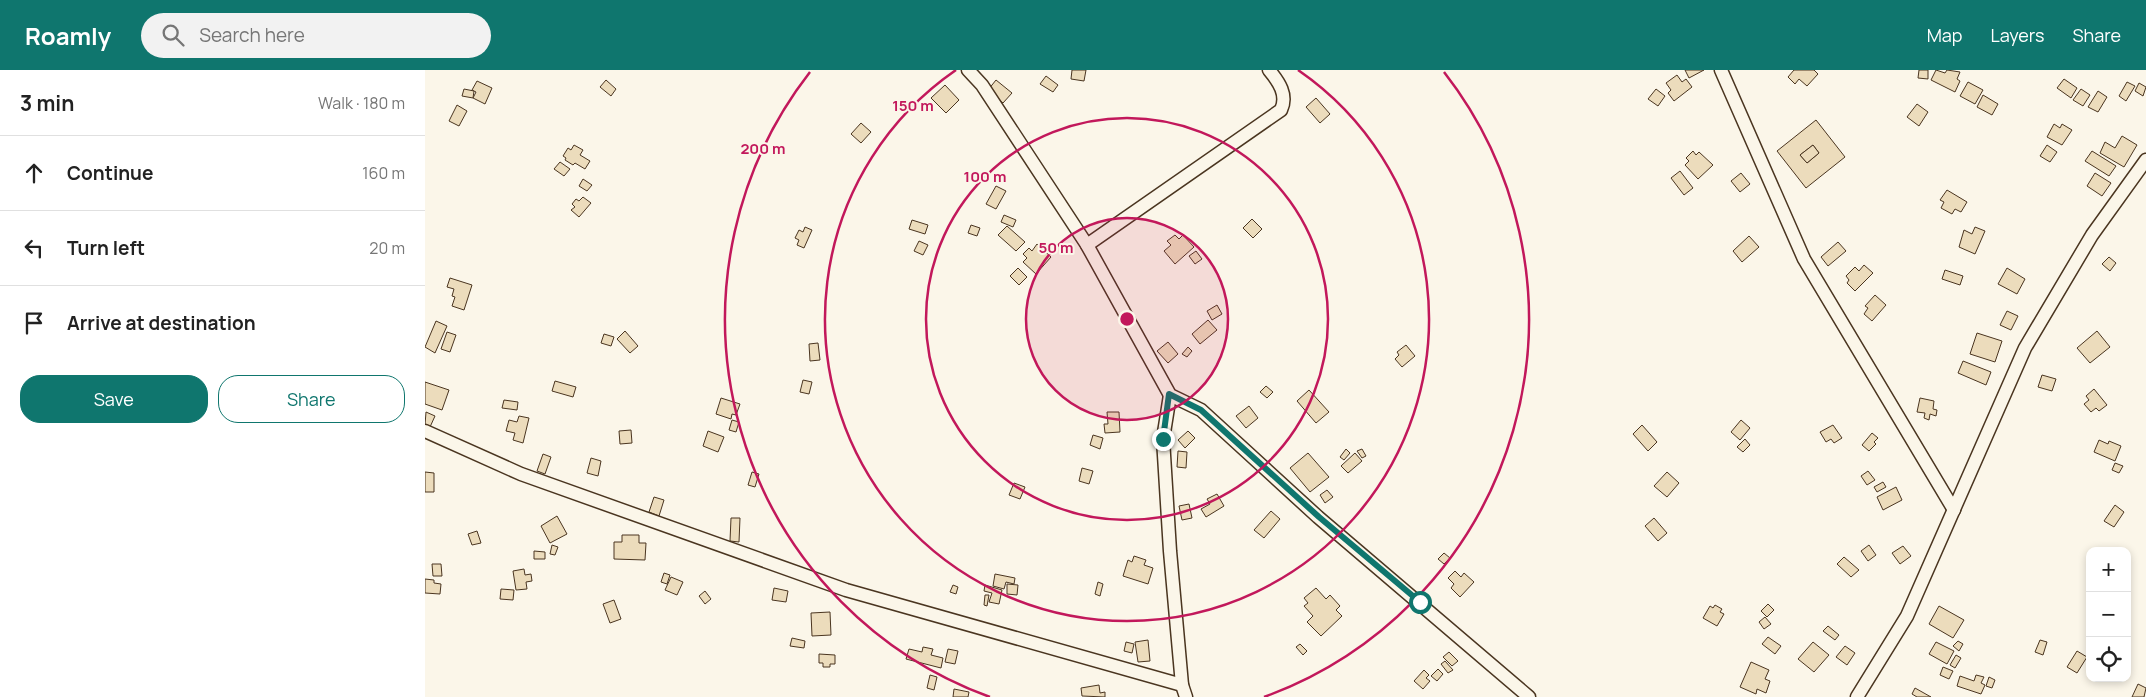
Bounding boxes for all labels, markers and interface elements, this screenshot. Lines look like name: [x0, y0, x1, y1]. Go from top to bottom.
search box: [141, 13, 491, 58]
text: Roamly: [25, 19, 111, 52]
icon: search: [159, 21, 187, 49]
text: Search here: [199, 22, 305, 48]
text: Map: [1927, 23, 1962, 47]
text: Layers: [1990, 23, 2044, 47]
text: Share: [2072, 23, 2121, 47]
text: 3 min: [20, 89, 74, 117]
text: Walk · 180 m: [318, 92, 405, 114]
text: 150 m: [892, 95, 934, 116]
text: 200 m: [740, 138, 786, 159]
icon: ahead: [20, 159, 48, 187]
text: Continue: [67, 160, 153, 186]
text: 160 m: [362, 162, 405, 184]
text: 100 m: [964, 166, 1006, 187]
icon: left: [20, 234, 48, 262]
text: Turn left: [67, 235, 145, 261]
text: 20 m: [369, 237, 405, 259]
text: 50 m: [1038, 237, 1074, 258]
icon: arrive: [20, 309, 48, 337]
text: Arrive at destination: [67, 310, 256, 336]
centre of rings: [1118, 310, 1136, 328]
button: Save: [20, 375, 208, 423]
button: Share: [218, 375, 405, 423]
route end: [1152, 428, 1175, 451]
map controls: [2086, 547, 2131, 682]
button: +: [2086, 547, 2131, 592]
route start: [1409, 591, 1432, 614]
button: −: [2086, 592, 2131, 637]
button: locate: [2086, 637, 2131, 682]

